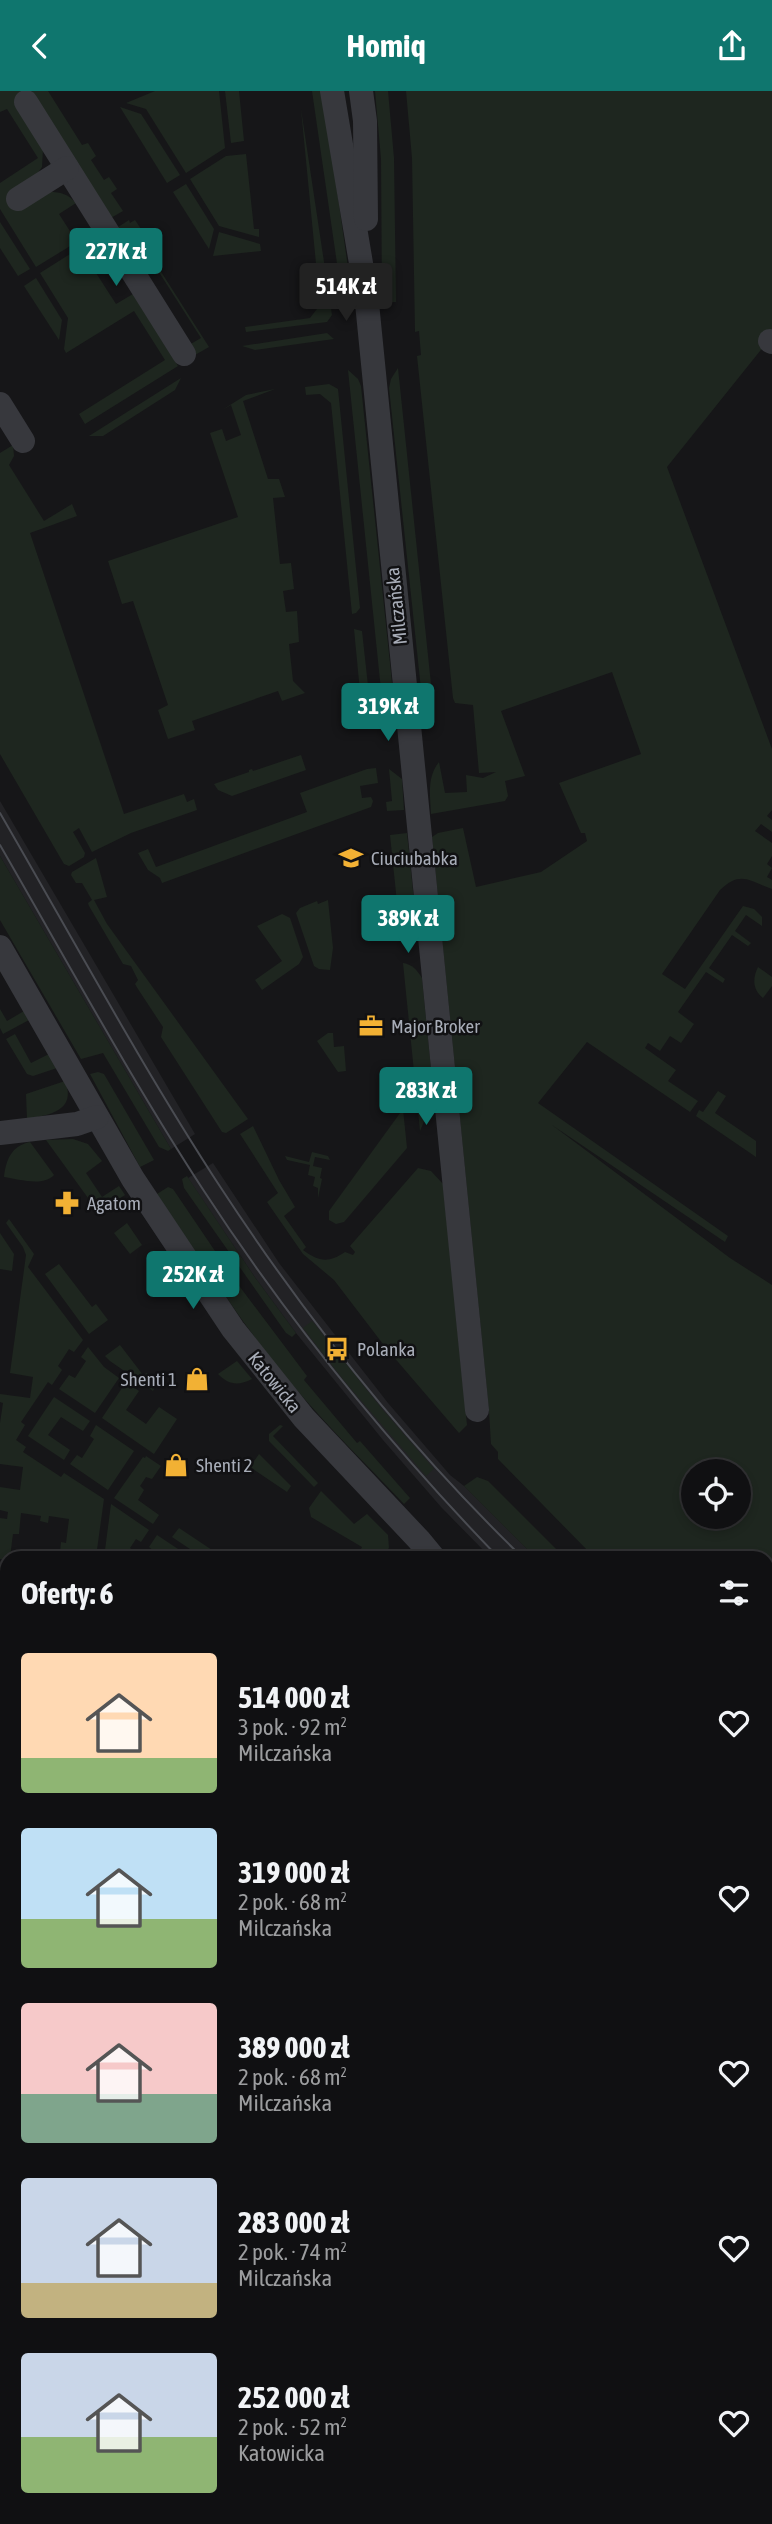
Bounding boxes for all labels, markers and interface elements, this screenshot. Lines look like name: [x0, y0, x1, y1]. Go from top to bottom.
icon: back: [21, 27, 59, 65]
text: Homiq: [346, 27, 426, 64]
icon: share: [713, 27, 751, 65]
pin: 227K zł: [51, 229, 181, 288]
text: 227K zł: [85, 238, 147, 264]
pin: 514K zł: [281, 264, 411, 323]
text: 514K zł: [315, 273, 377, 299]
street label: Milczańska: [381, 566, 411, 646]
pin: 319K zł: [323, 683, 453, 743]
text: 319K zł: [357, 693, 419, 719]
school or university icon: Ciuciubabka: [337, 844, 365, 872]
place label: Ciuciubabka: [371, 847, 458, 869]
pin: 389K zł: [343, 895, 473, 955]
text: 389K zł: [377, 905, 439, 931]
office icon: Major Broker: [357, 1012, 385, 1040]
place label: Major Broker: [391, 1015, 480, 1037]
pin: 283K zł: [361, 1067, 491, 1127]
text: 283K zł: [395, 1077, 457, 1103]
pharmacy icon: Agatom: [53, 1189, 81, 1217]
place label: Agatom: [87, 1192, 141, 1214]
pin: 252K zł: [128, 1251, 258, 1311]
text: 252K zł: [162, 1261, 224, 1287]
bus stop icon: Polanka: [323, 1335, 351, 1363]
place label: Polanka: [357, 1338, 415, 1360]
street label: Katowicka: [244, 1347, 306, 1417]
shop icon: Shenti 1: [183, 1365, 211, 1393]
place label: Shenti 1: [121, 1368, 177, 1390]
shop icon: Shenti 2: [162, 1451, 190, 1479]
place label: Shenti 2: [196, 1454, 252, 1476]
map controls: [681, 1459, 751, 1529]
button: locate: [681, 1459, 751, 1529]
icon: filters: [715, 1574, 753, 1612]
text: Oferty: 6: [21, 1576, 114, 1610]
text: 514 000 zł: [238, 1680, 350, 1714]
icon: home: [77, 1681, 161, 1765]
icon: heart: [715, 1704, 753, 1742]
text: 3 pok. · 92 m²: [238, 1714, 347, 1740]
text: Milczańska: [238, 1740, 332, 1766]
text: 319 000 zł: [238, 1855, 350, 1889]
icon: home: [77, 1856, 161, 1940]
icon: heart: [715, 1879, 753, 1917]
text: 2 pok. · 68 m²: [238, 1889, 347, 1915]
text: Milczańska: [238, 1915, 332, 1941]
text: 389 000 zł: [238, 2030, 350, 2064]
icon: home: [77, 2031, 161, 2115]
icon: heart: [715, 2054, 753, 2092]
text: 2 pok. · 68 m²: [238, 2064, 347, 2090]
text: Milczańska: [238, 2090, 332, 2116]
text: 283 000 zł: [238, 2205, 350, 2239]
icon: home: [77, 2206, 161, 2290]
icon: heart: [715, 2229, 753, 2267]
text: 2 pok. · 74 m²: [238, 2239, 347, 2265]
text: Milczańska: [238, 2265, 332, 2291]
text: 252 000 zł: [238, 2380, 350, 2414]
icon: home: [77, 2381, 161, 2465]
icon: heart: [715, 2404, 753, 2442]
text: 2 pok. · 52 m²: [238, 2414, 347, 2440]
text: Katowicka: [238, 2440, 325, 2466]

